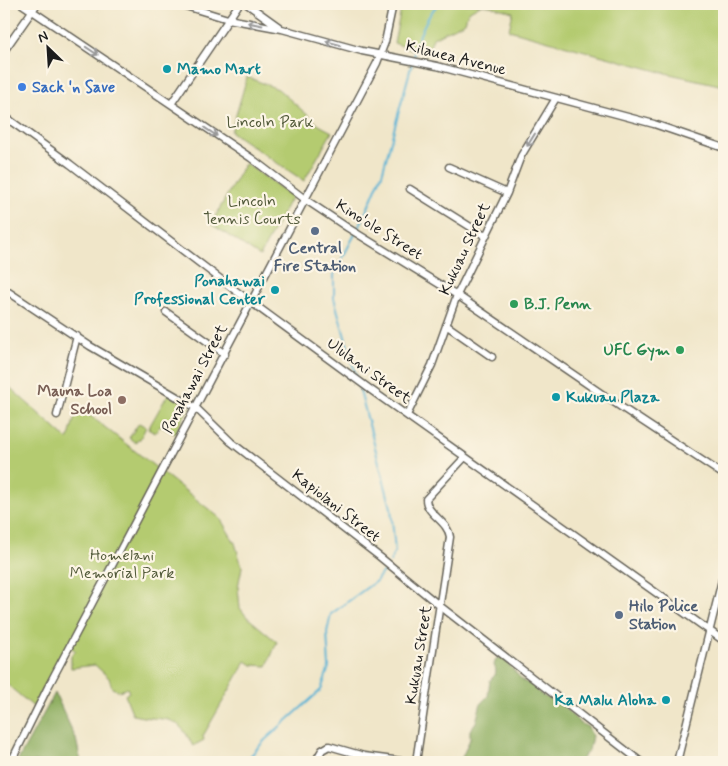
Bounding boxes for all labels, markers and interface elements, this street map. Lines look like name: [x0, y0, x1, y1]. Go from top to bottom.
one-way arrow: [248, 19, 264, 28]
north arrow: [22, 22, 72, 72]
text: N: [35, 27, 51, 47]
street label: Kilauea Avenue: [404, 35, 509, 81]
one-way arrow: [326, 38, 342, 47]
one-way arrow: [84, 46, 98, 56]
place label: Mamo Mart: [177, 59, 261, 80]
marker: Mamo Mart: [161, 63, 173, 75]
place label: Sack 'n Save: [32, 77, 115, 98]
marker: Sack 'n Save: [16, 81, 28, 93]
park label: Lincoln Park: [226, 112, 314, 133]
one-way arrow: [204, 126, 218, 137]
one-way arrow: [525, 132, 535, 146]
park label: Lincoln Tennis Courts: [203, 191, 301, 230]
street label: Kinoʻole Street: [331, 195, 427, 265]
street label: Kukuau Street: [434, 199, 496, 299]
marker: Central Fire Station: [309, 225, 321, 237]
place label: Central Fire Station: [274, 238, 356, 277]
place label: Ponahawai Professional Center: [134, 271, 266, 310]
marker: Ponahawai Professional Center: [269, 284, 281, 296]
place label: B.J. Penn: [524, 294, 592, 315]
marker: B.J. Penn: [508, 298, 520, 310]
street label: Ponahawai Street: [157, 320, 233, 437]
street label: Ululani Street: [323, 333, 416, 409]
place label: UFC Gym: [604, 340, 670, 361]
marker: UFC Gym: [674, 344, 686, 356]
place label: Mauna Loa School: [37, 381, 112, 420]
place label: Kukuau Plaza: [566, 387, 660, 408]
marker: Kukuau Plaza: [550, 391, 562, 403]
marker: Mauna Loa School: [116, 394, 128, 406]
street label: Kapiolani Street: [287, 465, 385, 547]
park label: Homelani Memorial Park: [70, 545, 174, 584]
place label: Hilo Police Station: [629, 596, 698, 635]
street label: Kukuau Street: [401, 603, 437, 706]
marker: Hilo Police Station: [613, 609, 625, 621]
place label: Ka Malu Aloha: [555, 690, 656, 711]
marker: Ka Malu Aloha: [660, 694, 672, 706]

